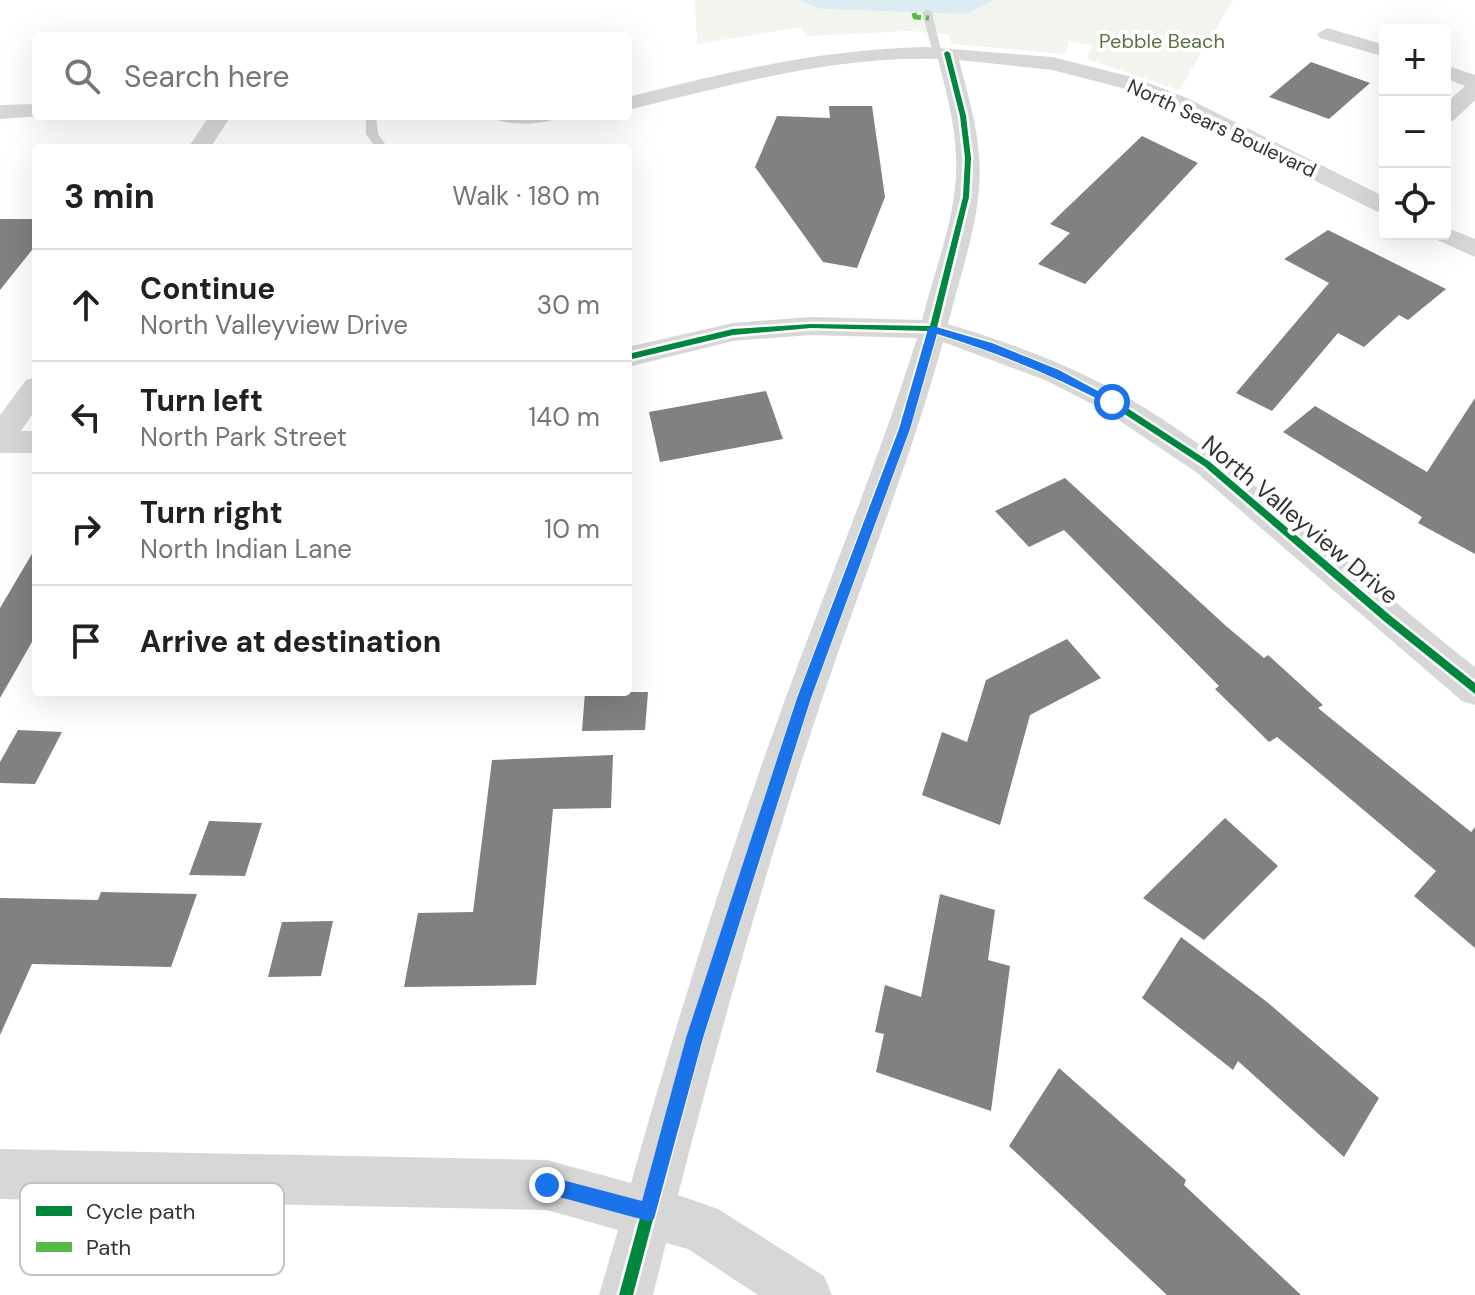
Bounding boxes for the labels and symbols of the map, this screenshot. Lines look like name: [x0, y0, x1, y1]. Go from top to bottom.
park label: Pebble Beach: [1099, 28, 1225, 54]
street label: North Sears Boulevard: [1123, 73, 1321, 183]
route start: [1094, 384, 1130, 420]
street label: North Valleyview Drive: [1196, 428, 1405, 611]
route end: [529, 1167, 565, 1203]
legend: [20, 1183, 284, 1275]
text: Cycle path: [86, 1197, 196, 1226]
text: Path: [86, 1233, 131, 1262]

